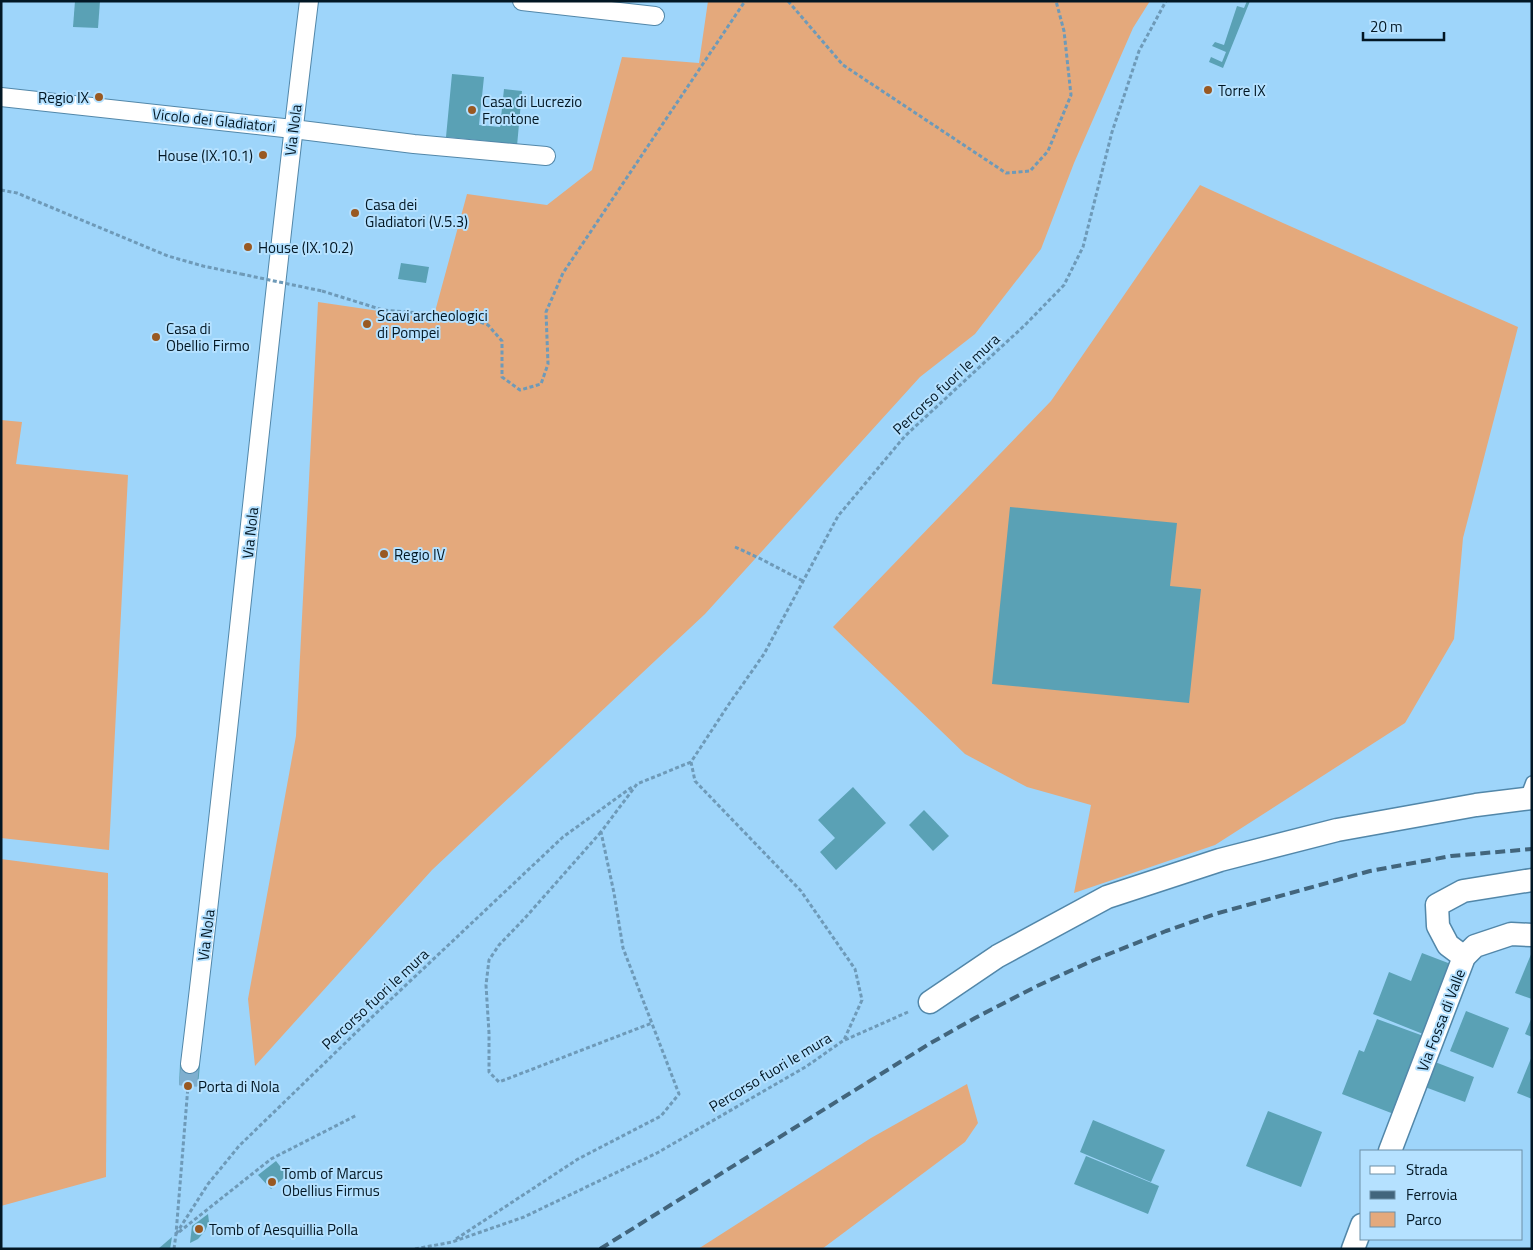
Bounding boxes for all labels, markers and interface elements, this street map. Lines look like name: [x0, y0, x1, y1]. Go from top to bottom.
scale bar: [1363, 10, 1444, 42]
text: 20 m: [1370, 15, 1403, 38]
place label: Torre IX: [1218, 79, 1266, 102]
marker: Torre IX: [1202, 84, 1214, 96]
place label: Regio IX: [38, 86, 90, 109]
place label: Casa di Lucrezio Frontone: [482, 90, 582, 130]
marker: Regio IX: [93, 91, 105, 103]
street label: Vicolo dei Gladiatori: [151, 102, 277, 138]
street label: Via Nola: [278, 102, 308, 157]
marker: Casa di Lucrezio Frontone: [466, 104, 478, 116]
place label: House (IX.10.1): [158, 144, 253, 167]
marker: House (IX.10.1): [257, 149, 269, 161]
place label: Casa dei Gladiatori (V.5.3): [365, 193, 468, 233]
marker: Casa dei Gladiatori (V.5.3): [349, 207, 361, 219]
place label: House (IX.10.2): [258, 236, 353, 259]
marker: House (IX.10.2): [242, 241, 254, 253]
place label: Scavi archeologici di Pompei: [377, 304, 488, 344]
place label: Casa di Obellio Firmo: [166, 317, 250, 357]
marker: Scavi archeologici di Pompei: [361, 318, 373, 330]
street label: Percorso fuori le mura: [887, 328, 1005, 440]
marker: Casa di Obellio Firmo: [150, 331, 162, 343]
street label: Via Nola: [236, 506, 264, 560]
place label: Regio IV: [394, 543, 446, 566]
marker: Regio IV: [378, 548, 390, 560]
street label: Via Nola: [191, 907, 221, 962]
street label: Percorso fuori le mura: [316, 943, 434, 1055]
street label: Via Fossa di Valle: [1411, 965, 1471, 1075]
street label: Percorso fuori le mura: [704, 1026, 836, 1118]
place label: Porta di Nola: [198, 1075, 280, 1098]
marker: Porta di Nola: [182, 1080, 194, 1092]
legend: [1360, 1150, 1523, 1240]
text: Strada: [1406, 1158, 1448, 1181]
place label: Tomb of Marcus Obellius Firmus: [282, 1162, 383, 1202]
marker: Tomb of Marcus Obellius Firmus: [266, 1176, 278, 1188]
text: Ferrovia: [1406, 1183, 1458, 1206]
text: Parco: [1406, 1208, 1442, 1231]
place label: Tomb of Aesquillia Polla: [209, 1218, 359, 1241]
marker: Tomb of Aesquillia Polla: [193, 1223, 205, 1235]

